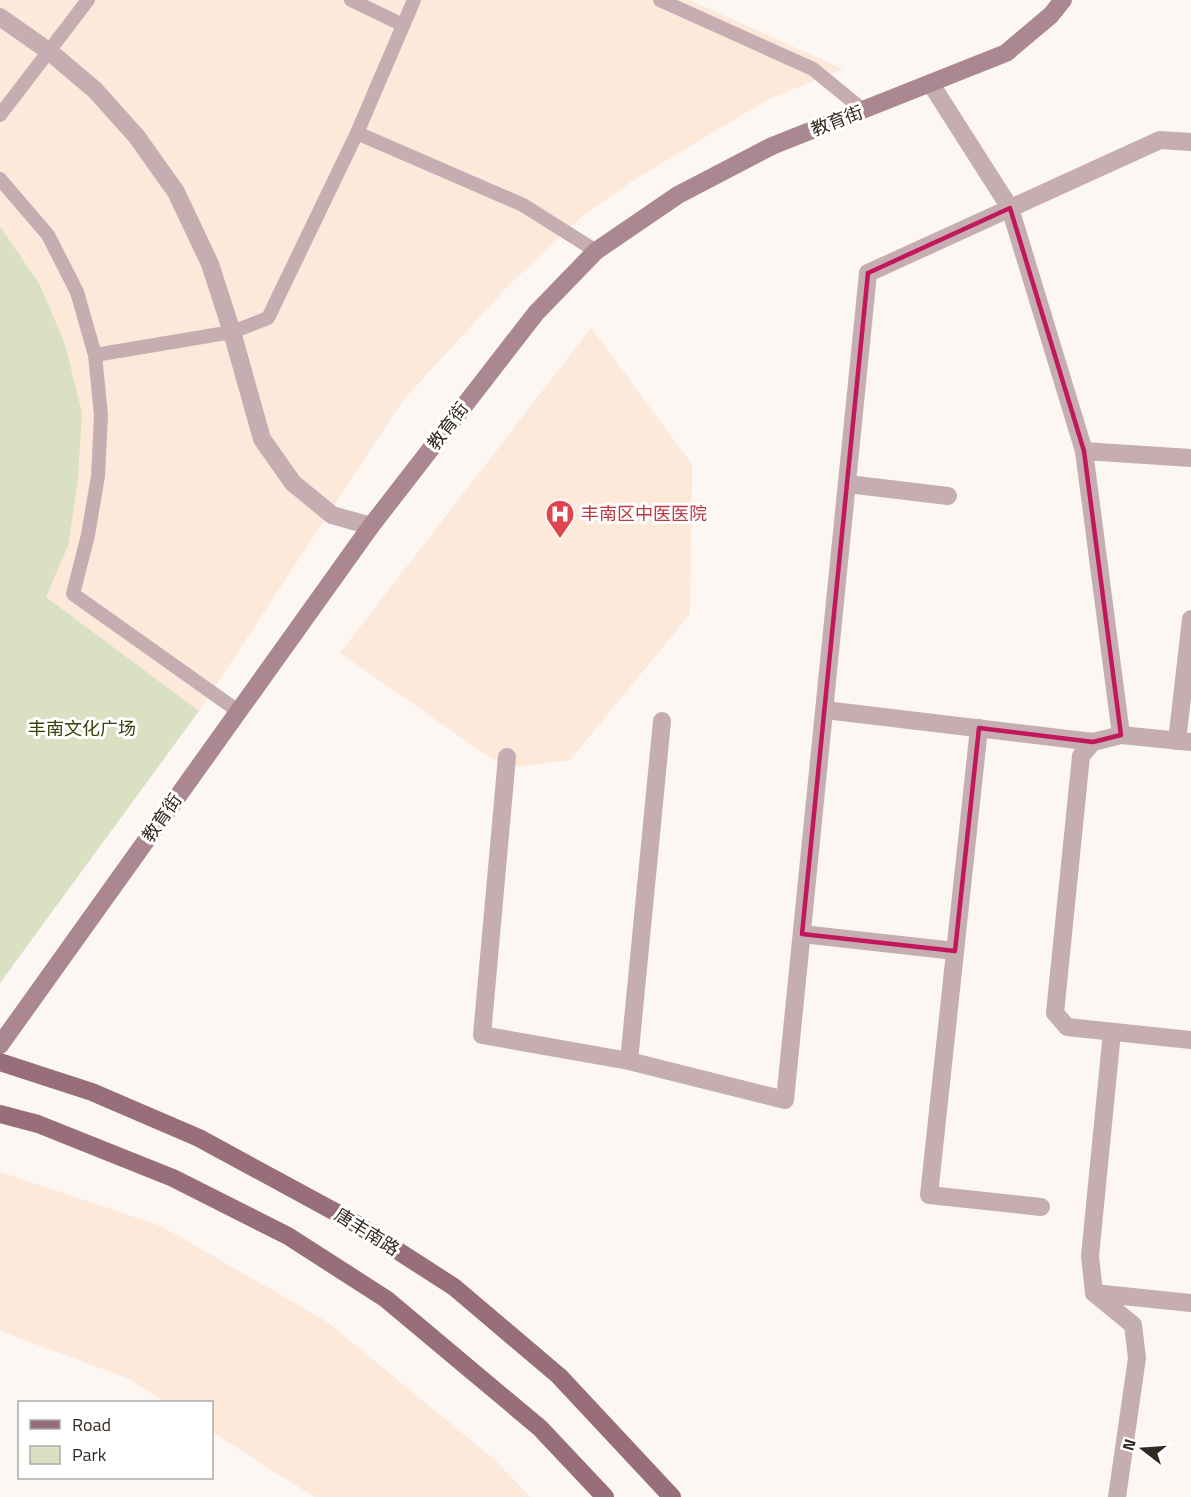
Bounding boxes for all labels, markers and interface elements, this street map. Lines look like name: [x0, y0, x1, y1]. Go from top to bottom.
street label: 教育街: [807, 98, 867, 143]
street label: 教育街: [421, 396, 475, 455]
hospital icon: 丰南区中医医院: [544, 498, 576, 540]
place label: 丰南区中医医院: [581, 500, 707, 527]
park label: 丰南文化广场: [28, 715, 136, 742]
street label: 教育街: [135, 788, 188, 848]
street label: 唐丰南路: [330, 1201, 405, 1262]
legend: [18, 1401, 213, 1479]
text: Road: [72, 1411, 111, 1438]
north arrow: [1113, 1419, 1173, 1479]
text: N: [1116, 1436, 1142, 1453]
text: Park: [72, 1441, 107, 1468]

